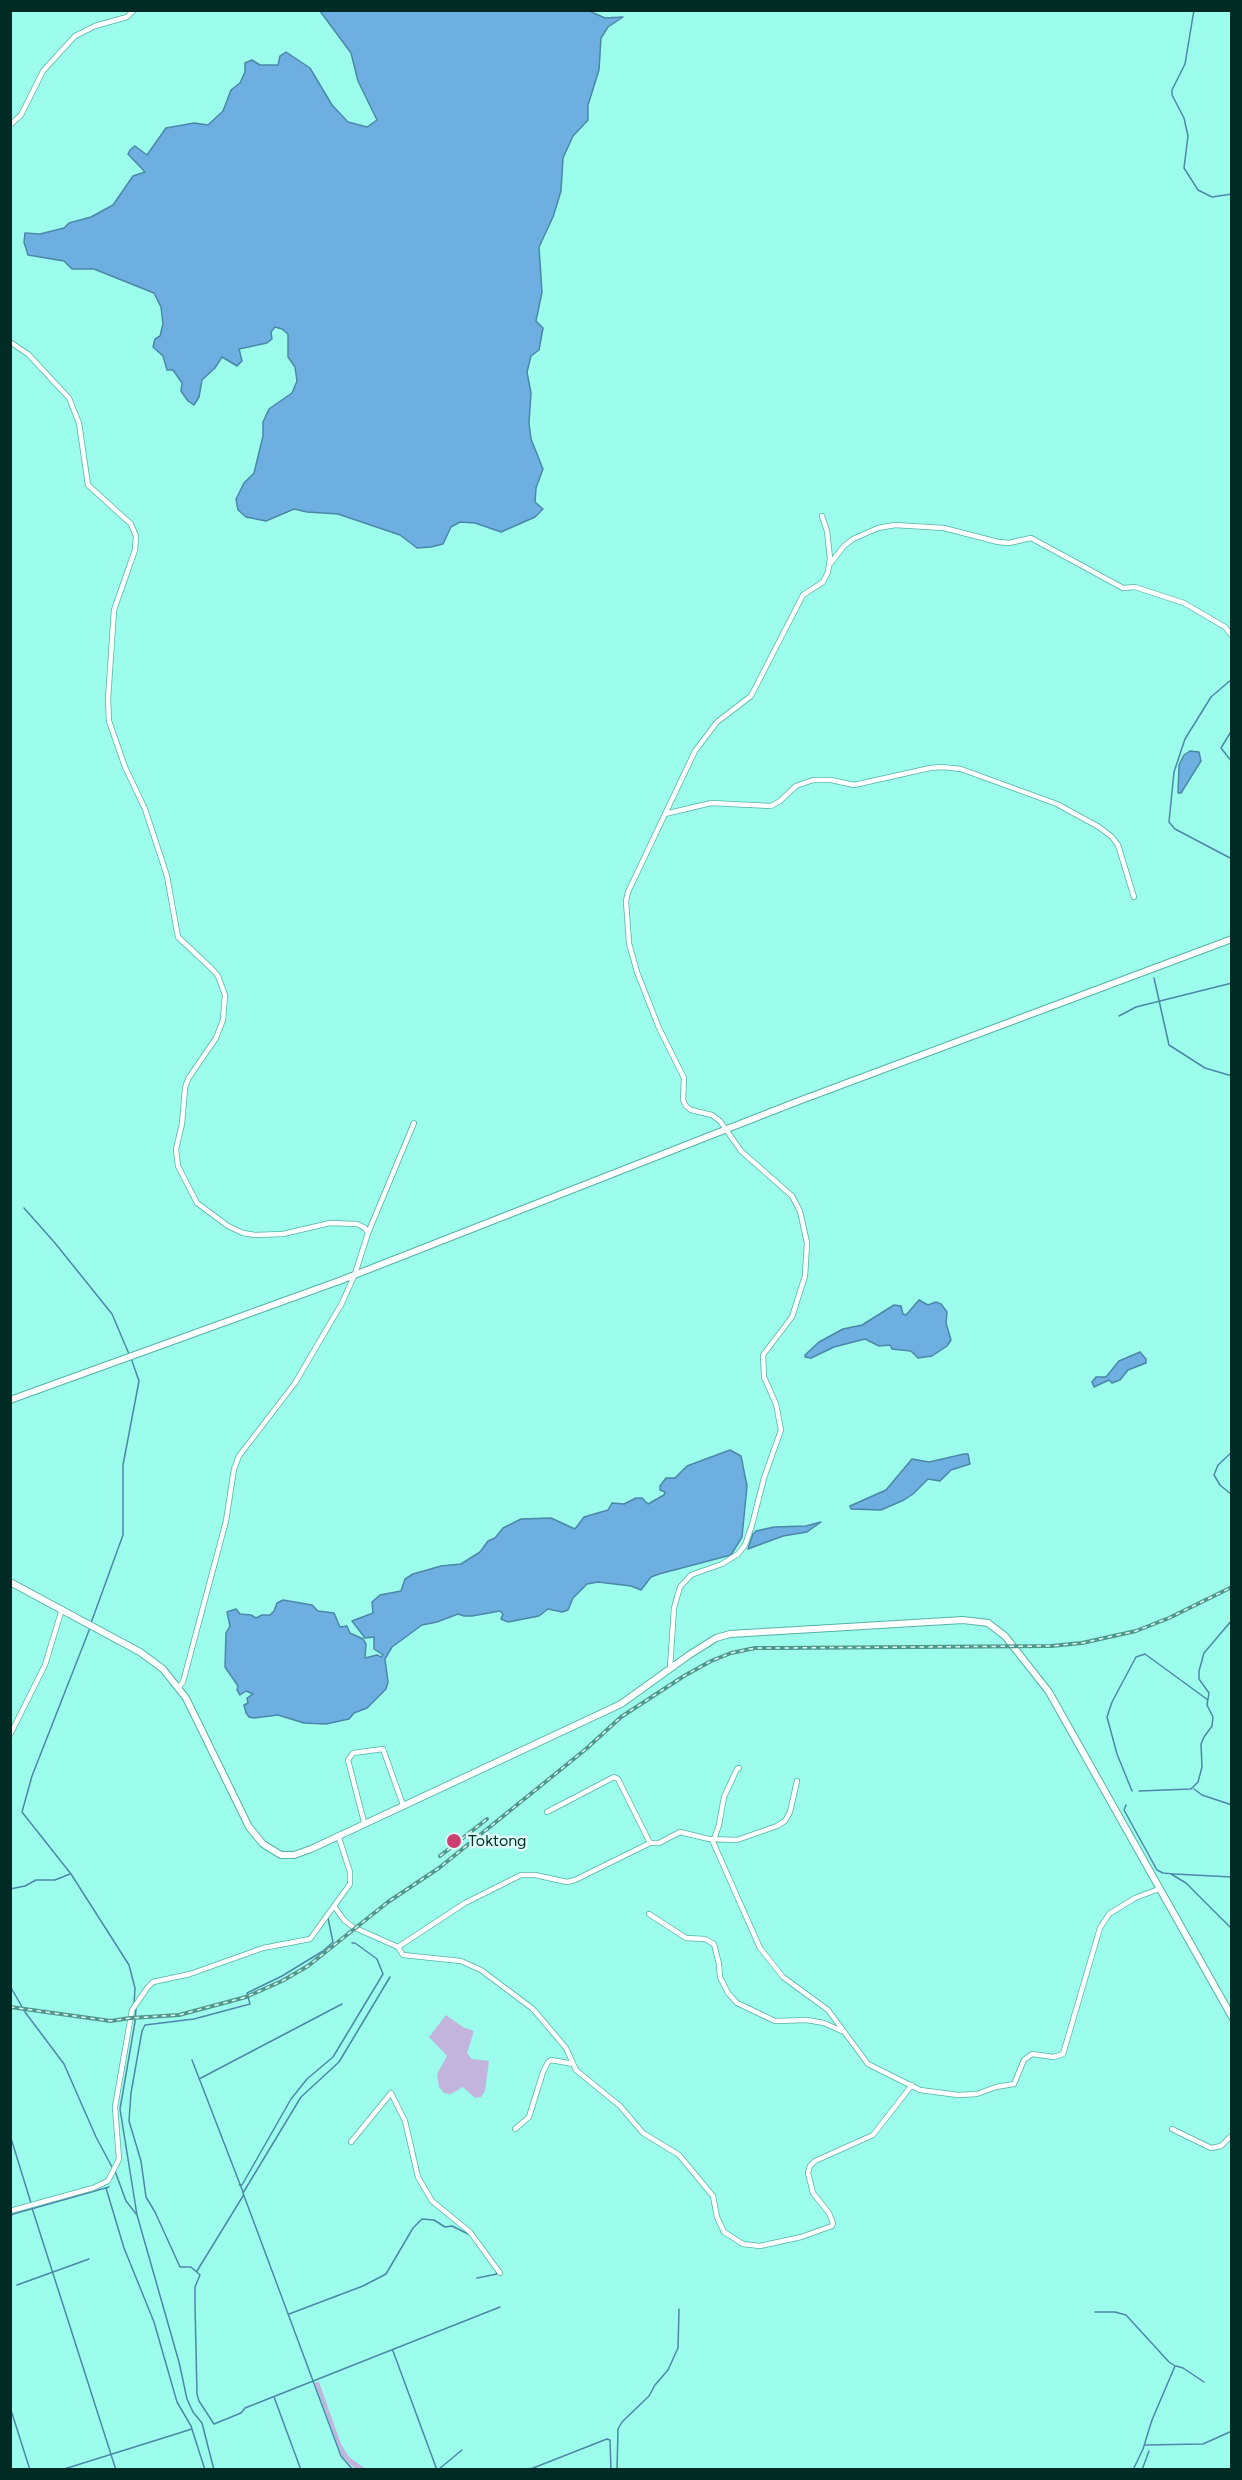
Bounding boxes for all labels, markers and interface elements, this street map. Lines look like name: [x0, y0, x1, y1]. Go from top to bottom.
place label: Toktong: [468, 1831, 526, 1851]
marker: Toktong: [445, 1832, 463, 1850]

